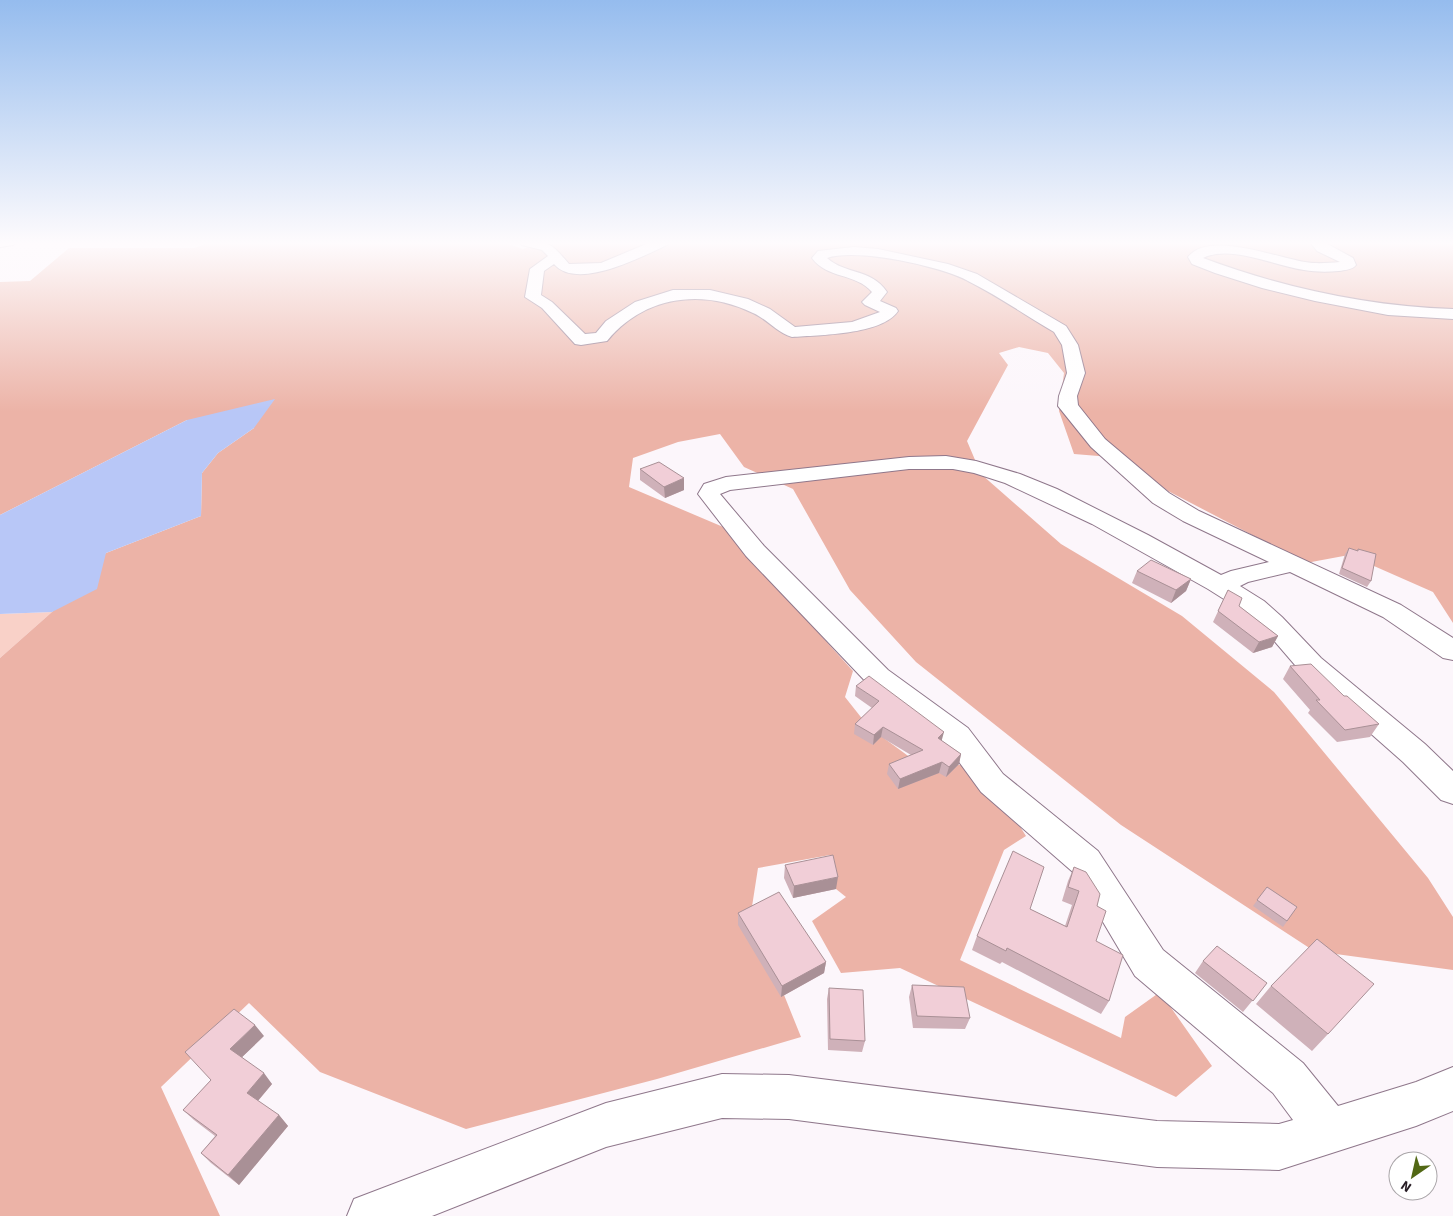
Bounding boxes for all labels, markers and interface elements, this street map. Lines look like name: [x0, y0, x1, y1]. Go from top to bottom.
north arrow: [1388, 1151, 1438, 1201]
text: N: [1397, 1175, 1416, 1197]

